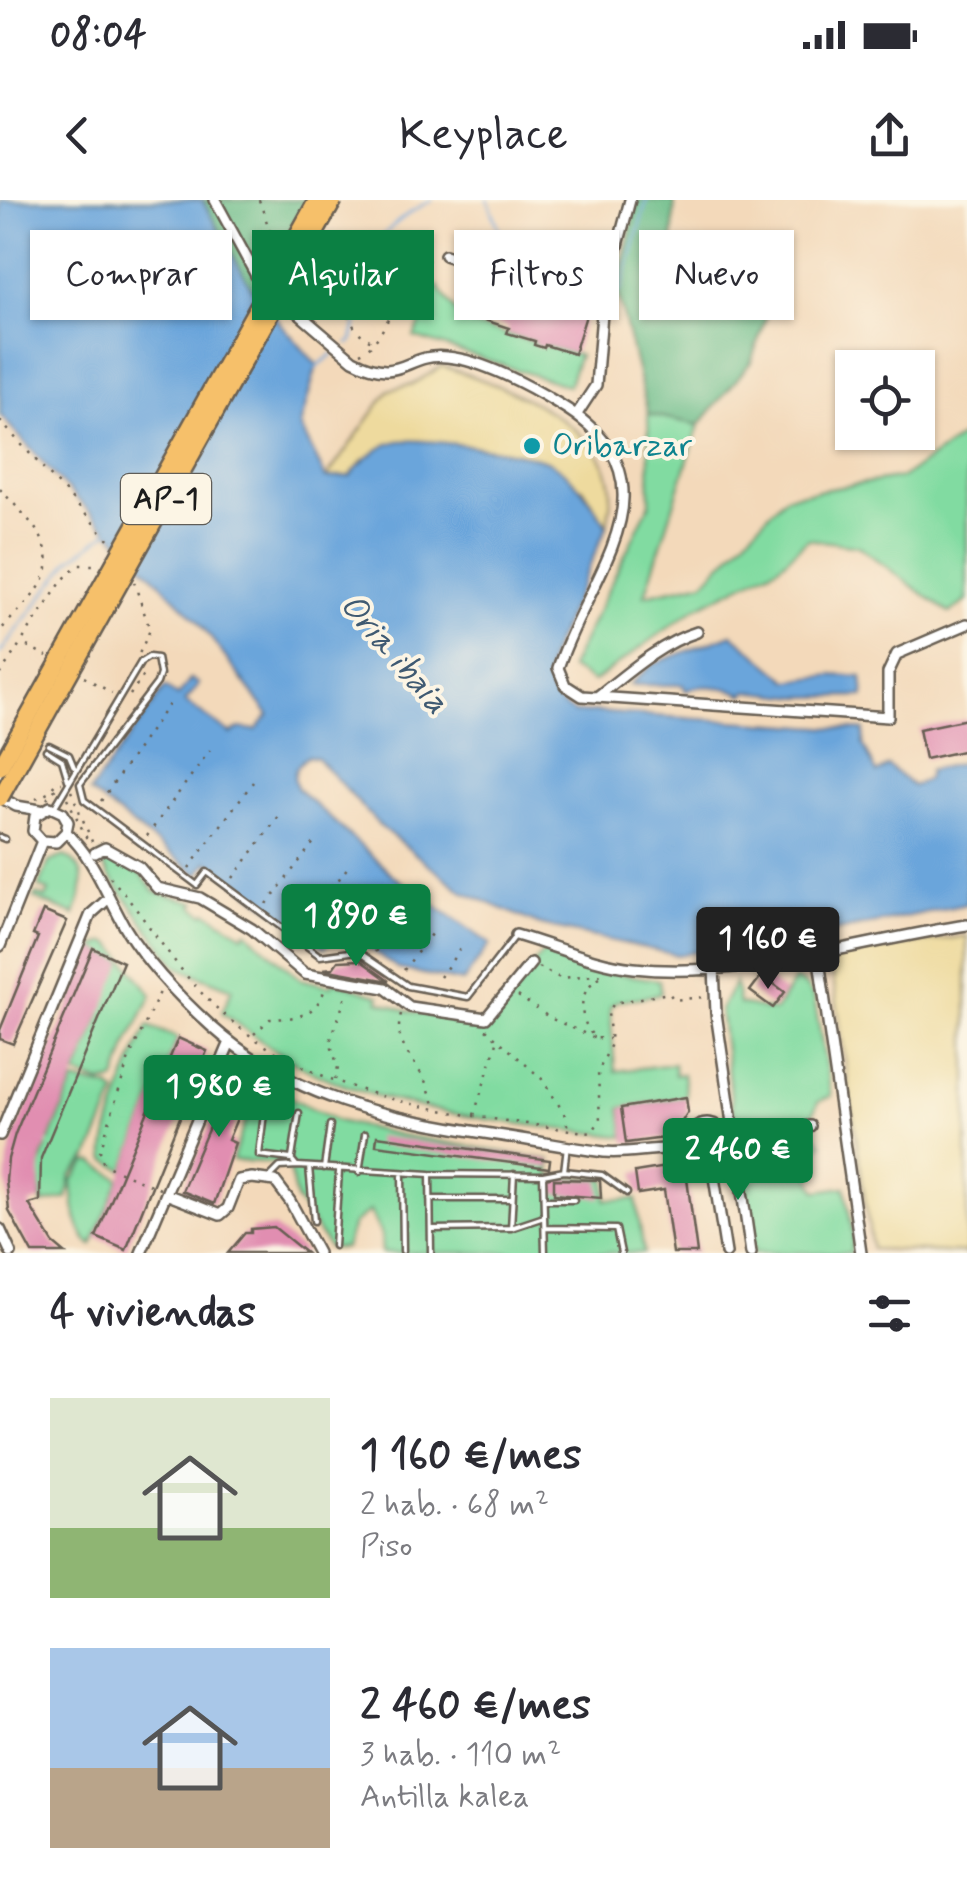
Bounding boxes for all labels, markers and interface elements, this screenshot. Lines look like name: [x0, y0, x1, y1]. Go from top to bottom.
text: 08:04: [50, 11, 147, 60]
text: Keyplace: [399, 106, 568, 165]
icon: back: [50, 108, 105, 163]
icon: share: [862, 108, 917, 163]
chip: Comprar: [30, 230, 232, 320]
chip: Alquilar: [252, 230, 434, 320]
chip: Filtros: [454, 230, 619, 320]
chip: Nuevo: [639, 230, 794, 320]
map controls: [835, 350, 935, 450]
button: locate: [835, 350, 935, 450]
place label: Oribarzar: [552, 425, 693, 467]
marker: Oribarzar: [521, 435, 543, 457]
road number: AP-1: [121, 474, 211, 524]
water label: Oria ibaia: [329, 584, 459, 724]
pin: 1 890 €: [264, 884, 448, 969]
text: 1 890 €: [304, 895, 408, 937]
pin: 1 160 €: [676, 907, 860, 992]
text: 1 160 €: [718, 918, 818, 960]
pin: 1 980 €: [127, 1055, 311, 1140]
text: 1 980 €: [166, 1066, 272, 1108]
pin: 2 460 €: [646, 1118, 830, 1203]
text: 2 460 €: [685, 1129, 791, 1171]
text: 4 viviendas: [50, 1286, 256, 1341]
icon: filters: [862, 1286, 917, 1341]
text: 1 160 €/mes: [360, 1429, 582, 1484]
icon: home: [130, 1438, 250, 1558]
text: 2 hab. · 68 m²: [360, 1484, 549, 1526]
text: Piso: [360, 1526, 413, 1568]
text: 2 460 €/mes: [360, 1679, 591, 1734]
icon: home: [130, 1688, 250, 1808]
text: 3 hab. · 110 m²: [360, 1734, 561, 1776]
text: Antilla kalea: [360, 1776, 530, 1818]

